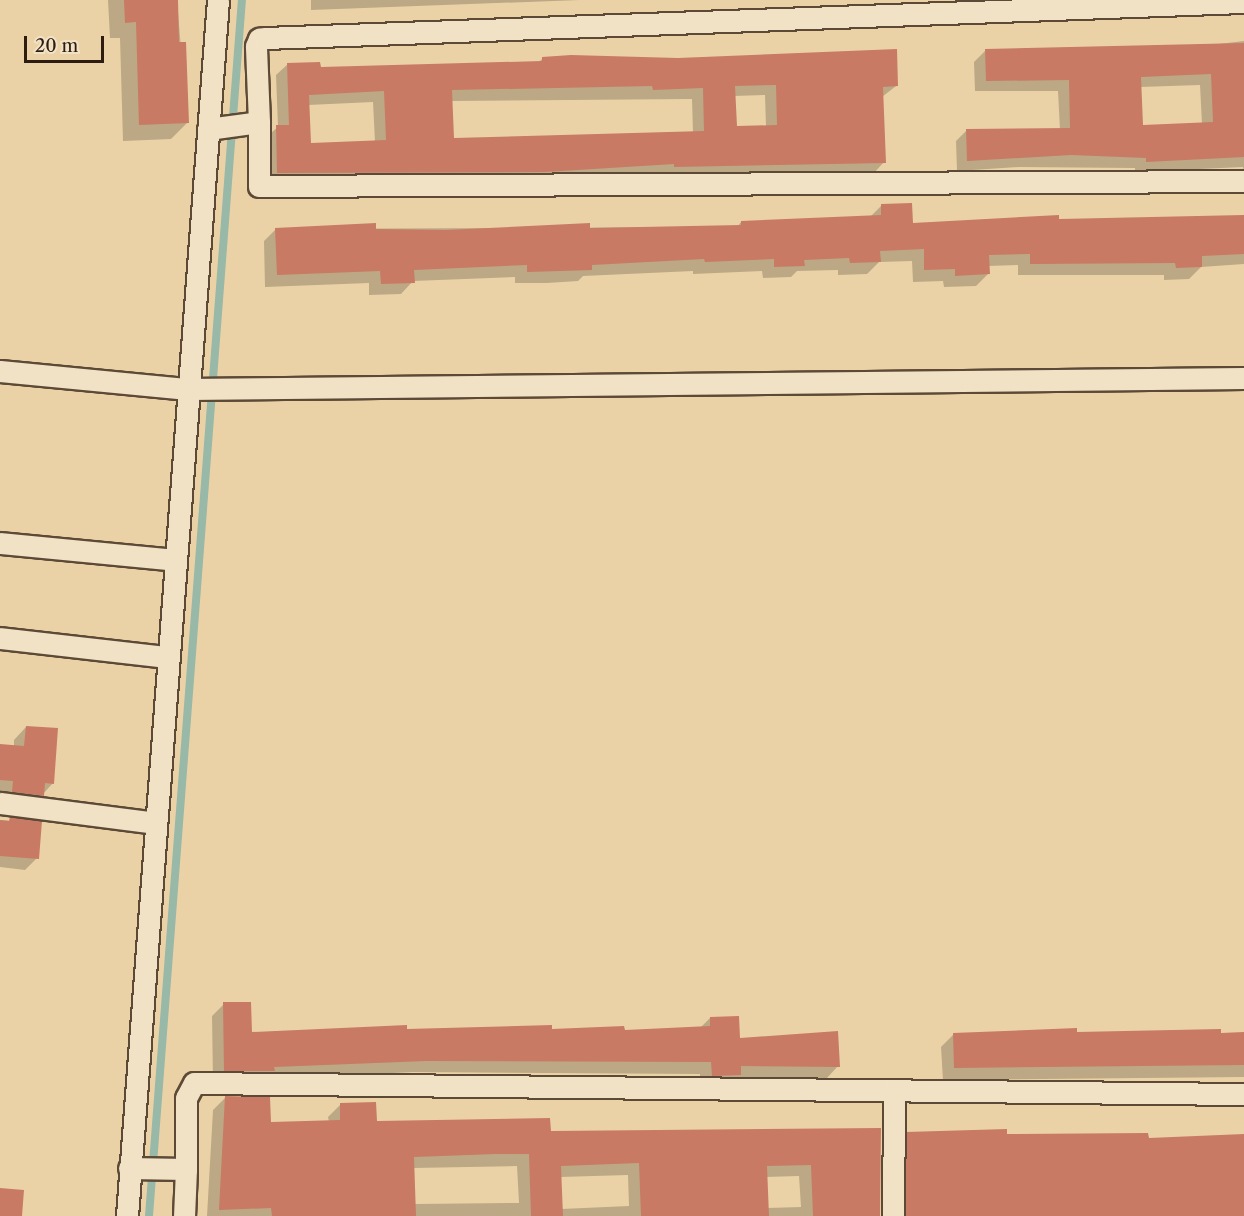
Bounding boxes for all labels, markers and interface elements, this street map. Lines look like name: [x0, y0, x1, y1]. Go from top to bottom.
scale bar: [27, 24, 106, 62]
text: 20 m: [35, 35, 78, 57]

